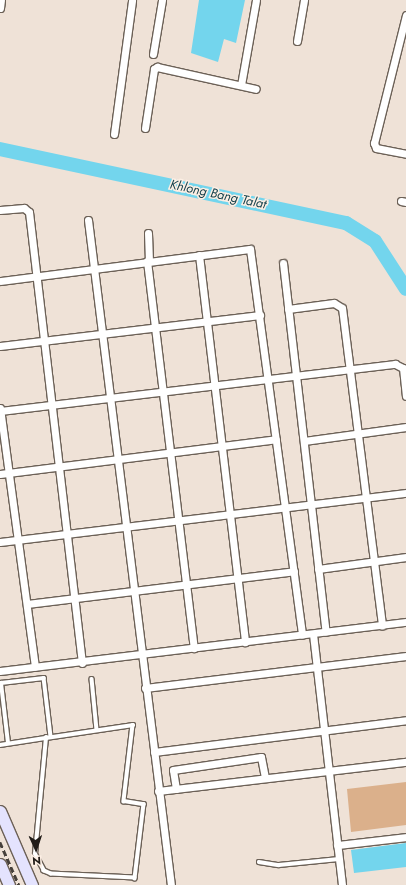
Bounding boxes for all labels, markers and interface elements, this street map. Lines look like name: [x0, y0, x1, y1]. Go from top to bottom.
water label: Khlong Bang Talat: [168, 177, 268, 213]
north arrow: [16, 829, 56, 869]
text: N: [32, 853, 41, 869]

